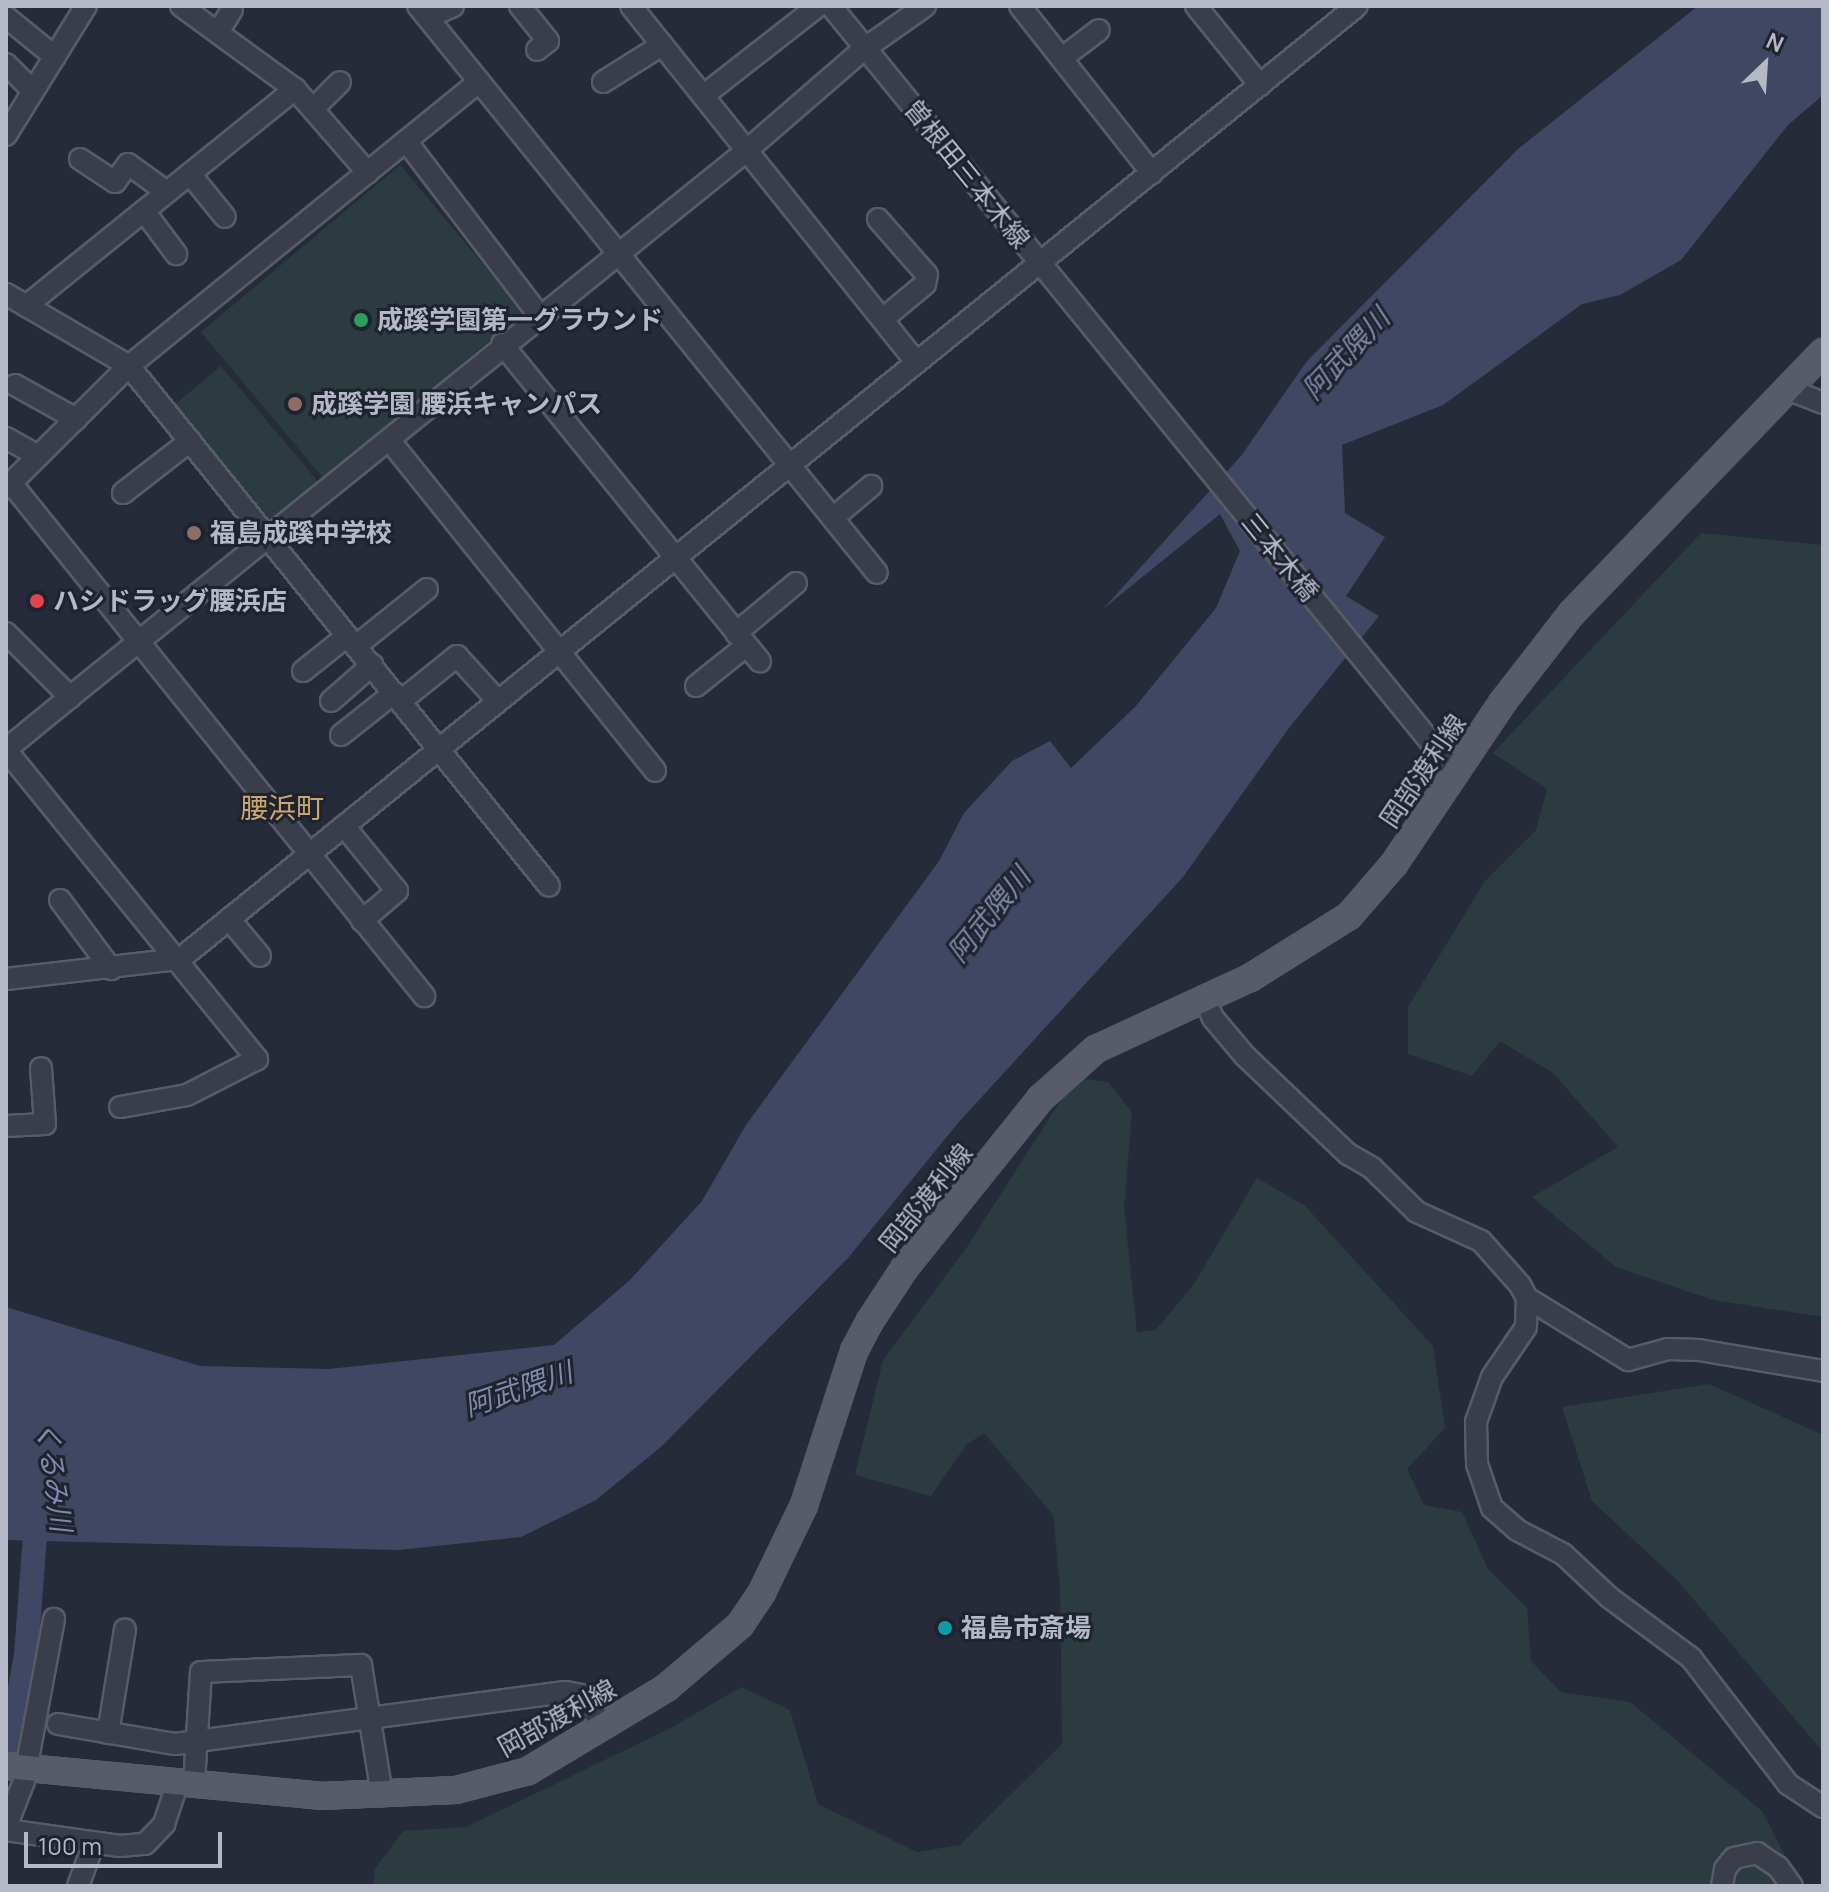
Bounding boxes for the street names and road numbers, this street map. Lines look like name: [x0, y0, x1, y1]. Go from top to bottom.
street label: 曽根田三本木線: [898, 93, 1036, 255]
street label: 三本木橋: [1235, 507, 1325, 607]
street label: 岡部渡利線: [1374, 708, 1472, 834]
street label: 岡部渡利線: [873, 1138, 979, 1258]
street label: 岡部渡利線: [493, 1673, 621, 1763]

